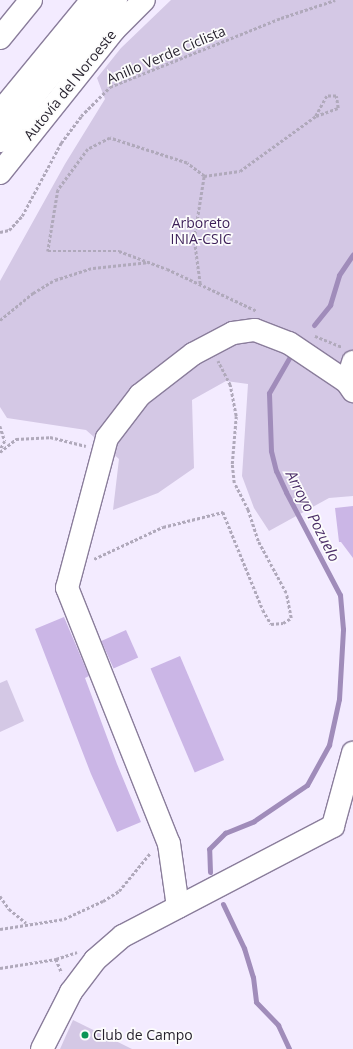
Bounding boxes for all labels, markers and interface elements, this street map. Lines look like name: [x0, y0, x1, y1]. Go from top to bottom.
street label: Anillo Verde Ciclista: [104, 22, 228, 88]
street label: Autovía del Noroeste: [20, 27, 120, 143]
park label: Arboreto INIA-CSIC: [171, 215, 231, 248]
water label: Arroyo Pozuelo: [282, 467, 344, 565]
place label: Club de Campo: [93, 1027, 193, 1043]
marker: Club de Campo: [80, 1030, 90, 1040]

